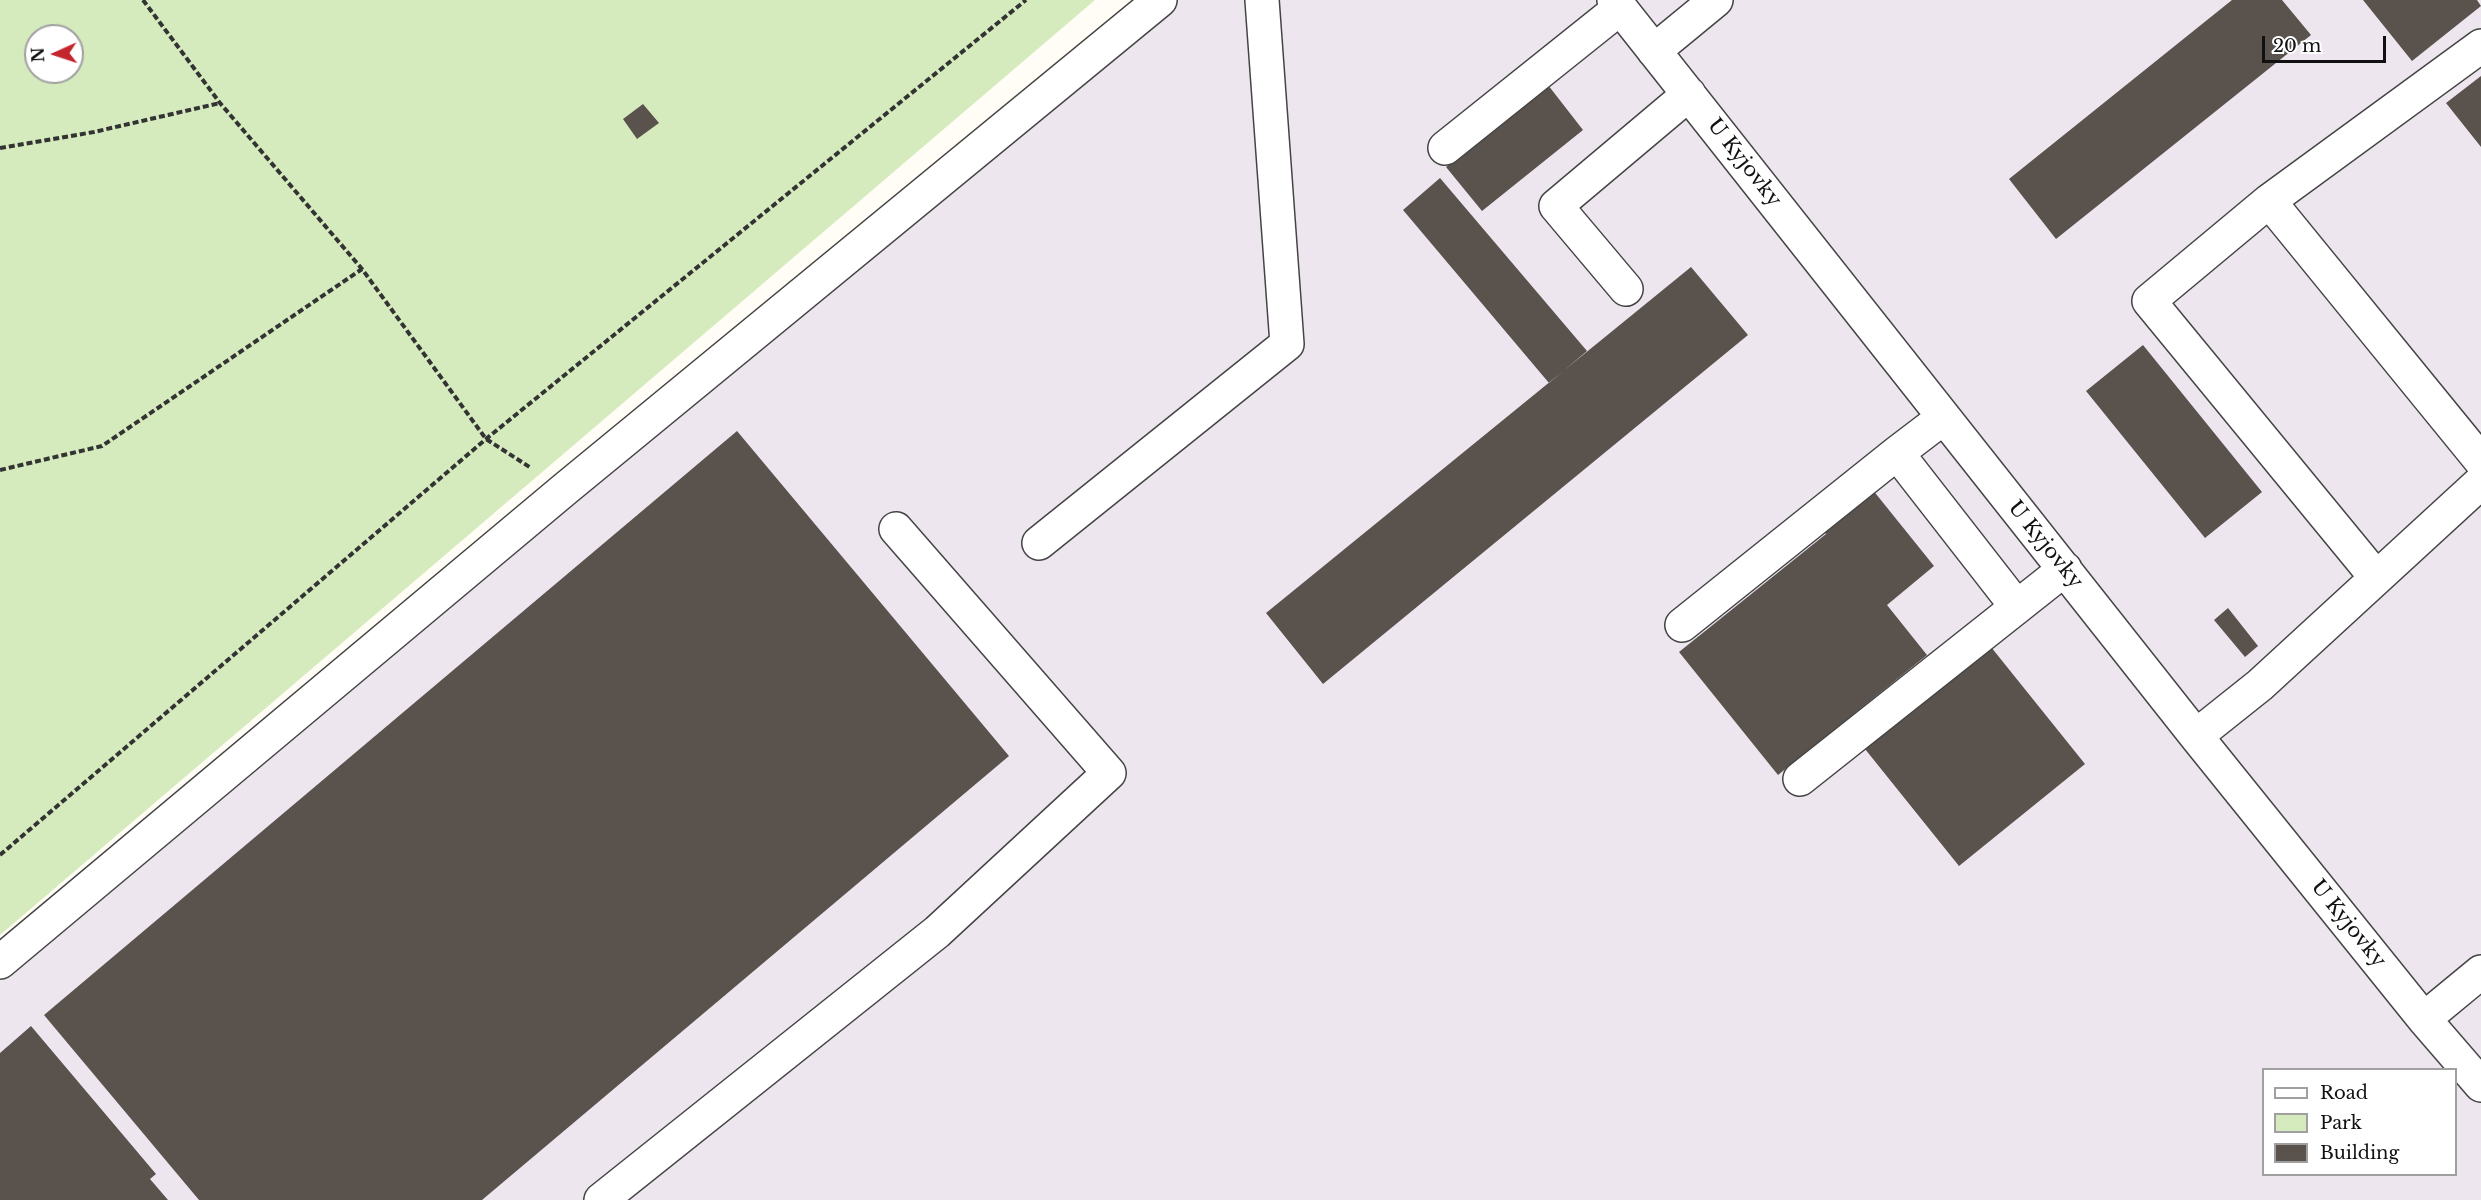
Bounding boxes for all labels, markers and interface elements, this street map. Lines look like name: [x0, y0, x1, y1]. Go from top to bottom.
north arrow: [24, 24, 84, 84]
scale bar: [2265, 24, 2390, 62]
text: 20 m: [2273, 35, 2321, 57]
text: N: [28, 47, 48, 63]
street label: U Kyjovky: [1702, 114, 1786, 212]
street label: U Kyjovky: [2002, 496, 2088, 594]
street label: U Kyjovky: [2305, 875, 2391, 973]
legend: [2262, 1068, 2457, 1176]
text: Road: [2320, 1082, 2368, 1104]
text: Park: [2320, 1112, 2362, 1134]
text: Building: [2320, 1142, 2399, 1164]

